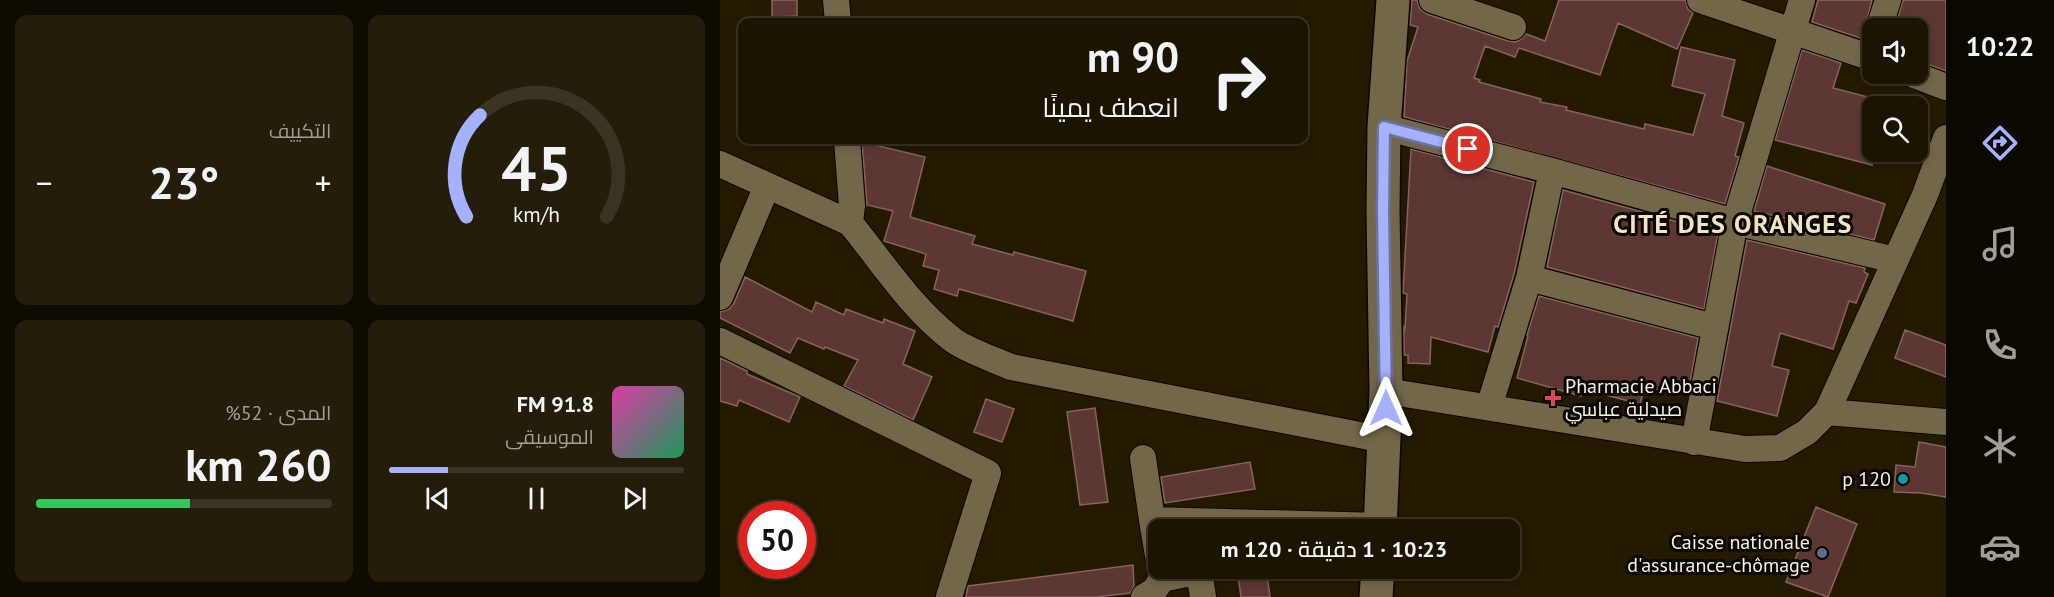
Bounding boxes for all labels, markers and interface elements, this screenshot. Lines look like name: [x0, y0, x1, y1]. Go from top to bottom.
map controls: [1862, 18, 1928, 162]
button: sound: [1862, 18, 1928, 84]
text: 90 m: [1087, 29, 1179, 84]
text: 10:22: [1966, 29, 2034, 63]
icon: right: [1200, 42, 1278, 120]
text: انعطف يمينًا: [1042, 90, 1179, 124]
button: search: [1862, 96, 1928, 162]
text: التكييف: [269, 118, 332, 144]
icon: directions: [1979, 122, 2021, 164]
pin: [1442, 123, 1493, 174]
text: 45: [501, 127, 572, 208]
icon: arrive: [1451, 132, 1484, 165]
text: 23°: [148, 153, 219, 211]
text: −: [36, 161, 53, 204]
text: +: [315, 161, 331, 204]
text: km/h: [513, 200, 560, 228]
district label: CITÉ DES ORANGES: [1613, 207, 1853, 240]
icon: music: [1979, 223, 2021, 265]
icon: phone: [1979, 324, 2021, 366]
place label: Pharmacie Abbaci صيدلية عباسي: [1565, 373, 1717, 424]
position arrow: [1354, 376, 1418, 440]
text: 91.8 FM: [517, 390, 594, 418]
marker: Pharmacie Abbaci صيدلية عباسي: [1546, 391, 1560, 405]
text: المدى · 52%: [225, 400, 332, 426]
text: الموسيقى: [505, 424, 594, 450]
icon: climate: [1979, 425, 2021, 467]
text: 260 km: [185, 435, 332, 493]
place label: p 120: [1842, 466, 1891, 492]
marker: p 120: [1896, 472, 1910, 486]
icon: previous: [421, 482, 454, 515]
icon: pause: [520, 482, 553, 515]
icon: next: [618, 482, 651, 515]
speed limit sign: 50: [738, 501, 816, 579]
icon: car: [1979, 526, 2021, 568]
place label: Caisse nationale d'assurance-chômage: [1627, 529, 1810, 578]
text: 10:23 · 1 دقيقة · 120 m: [1221, 535, 1447, 563]
marker: Caisse nationale d'assurance-chômage: [1815, 546, 1829, 560]

